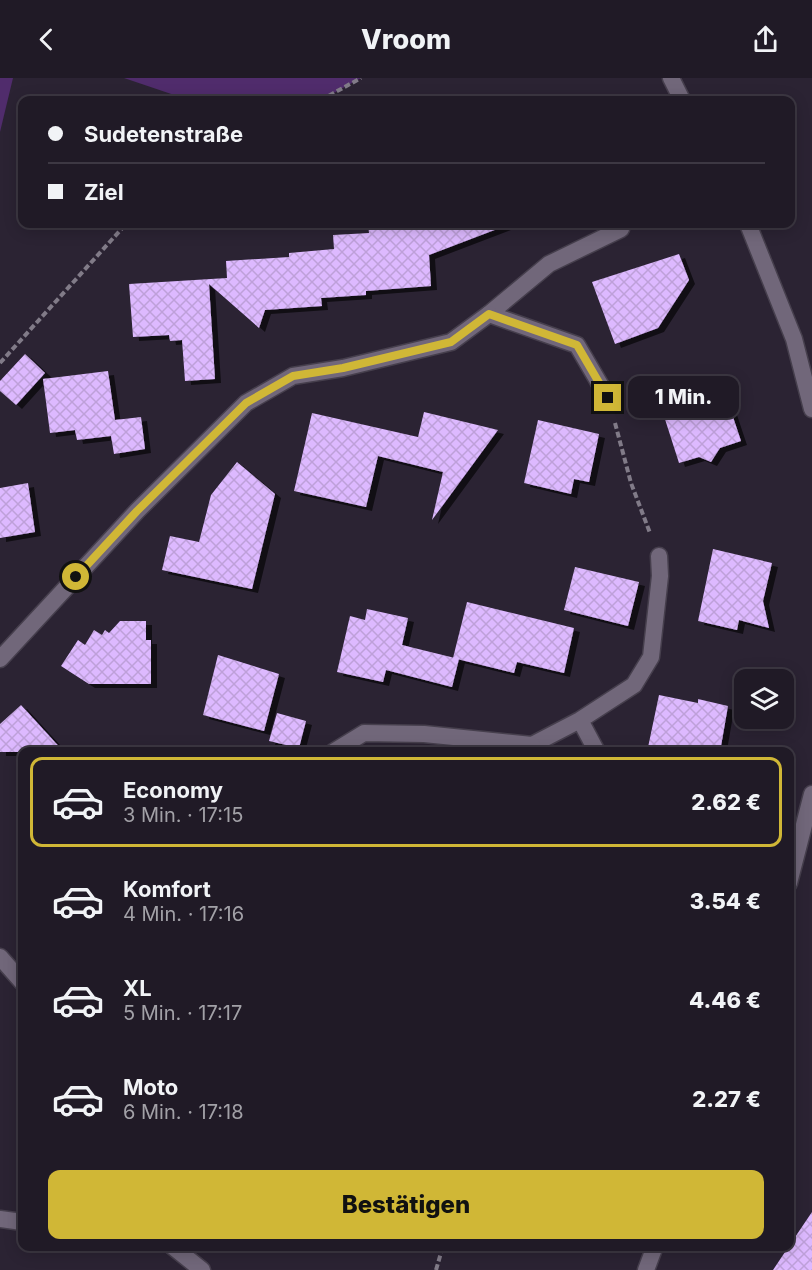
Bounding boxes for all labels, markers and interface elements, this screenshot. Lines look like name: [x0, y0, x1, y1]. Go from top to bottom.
icon: back: [30, 23, 63, 56]
text: Vroom: [361, 23, 451, 56]
icon: share: [749, 23, 782, 56]
text: Sudetenstraße: [84, 121, 243, 147]
text: Ziel: [84, 179, 124, 205]
callout: 1 Min.: [629, 377, 740, 419]
route end: [594, 384, 621, 411]
text: 1 Min.: [655, 385, 712, 409]
route start: [62, 563, 89, 590]
map controls: [734, 669, 794, 729]
button: layers: [734, 669, 794, 729]
icon: car: [51, 775, 105, 829]
text: Economy: [123, 777, 223, 803]
text: 2.62 €: [691, 789, 761, 815]
text: 3 Min. · 17:15: [123, 803, 243, 827]
icon: car: [51, 874, 105, 928]
text: Komfort: [123, 876, 211, 902]
text: 3.54 €: [690, 888, 761, 914]
text: 4 Min. · 17:16: [123, 902, 244, 926]
icon: car: [51, 973, 105, 1027]
text: XL: [123, 975, 152, 1001]
text: 4.46 €: [689, 987, 761, 1013]
text: 5 Min. · 17:17: [123, 1001, 242, 1025]
icon: car: [51, 1072, 105, 1126]
text: Moto: [123, 1074, 178, 1100]
text: 2.27 €: [692, 1086, 761, 1112]
text: 6 Min. · 17:18: [123, 1100, 244, 1124]
button: Bestätigen: [48, 1170, 764, 1239]

